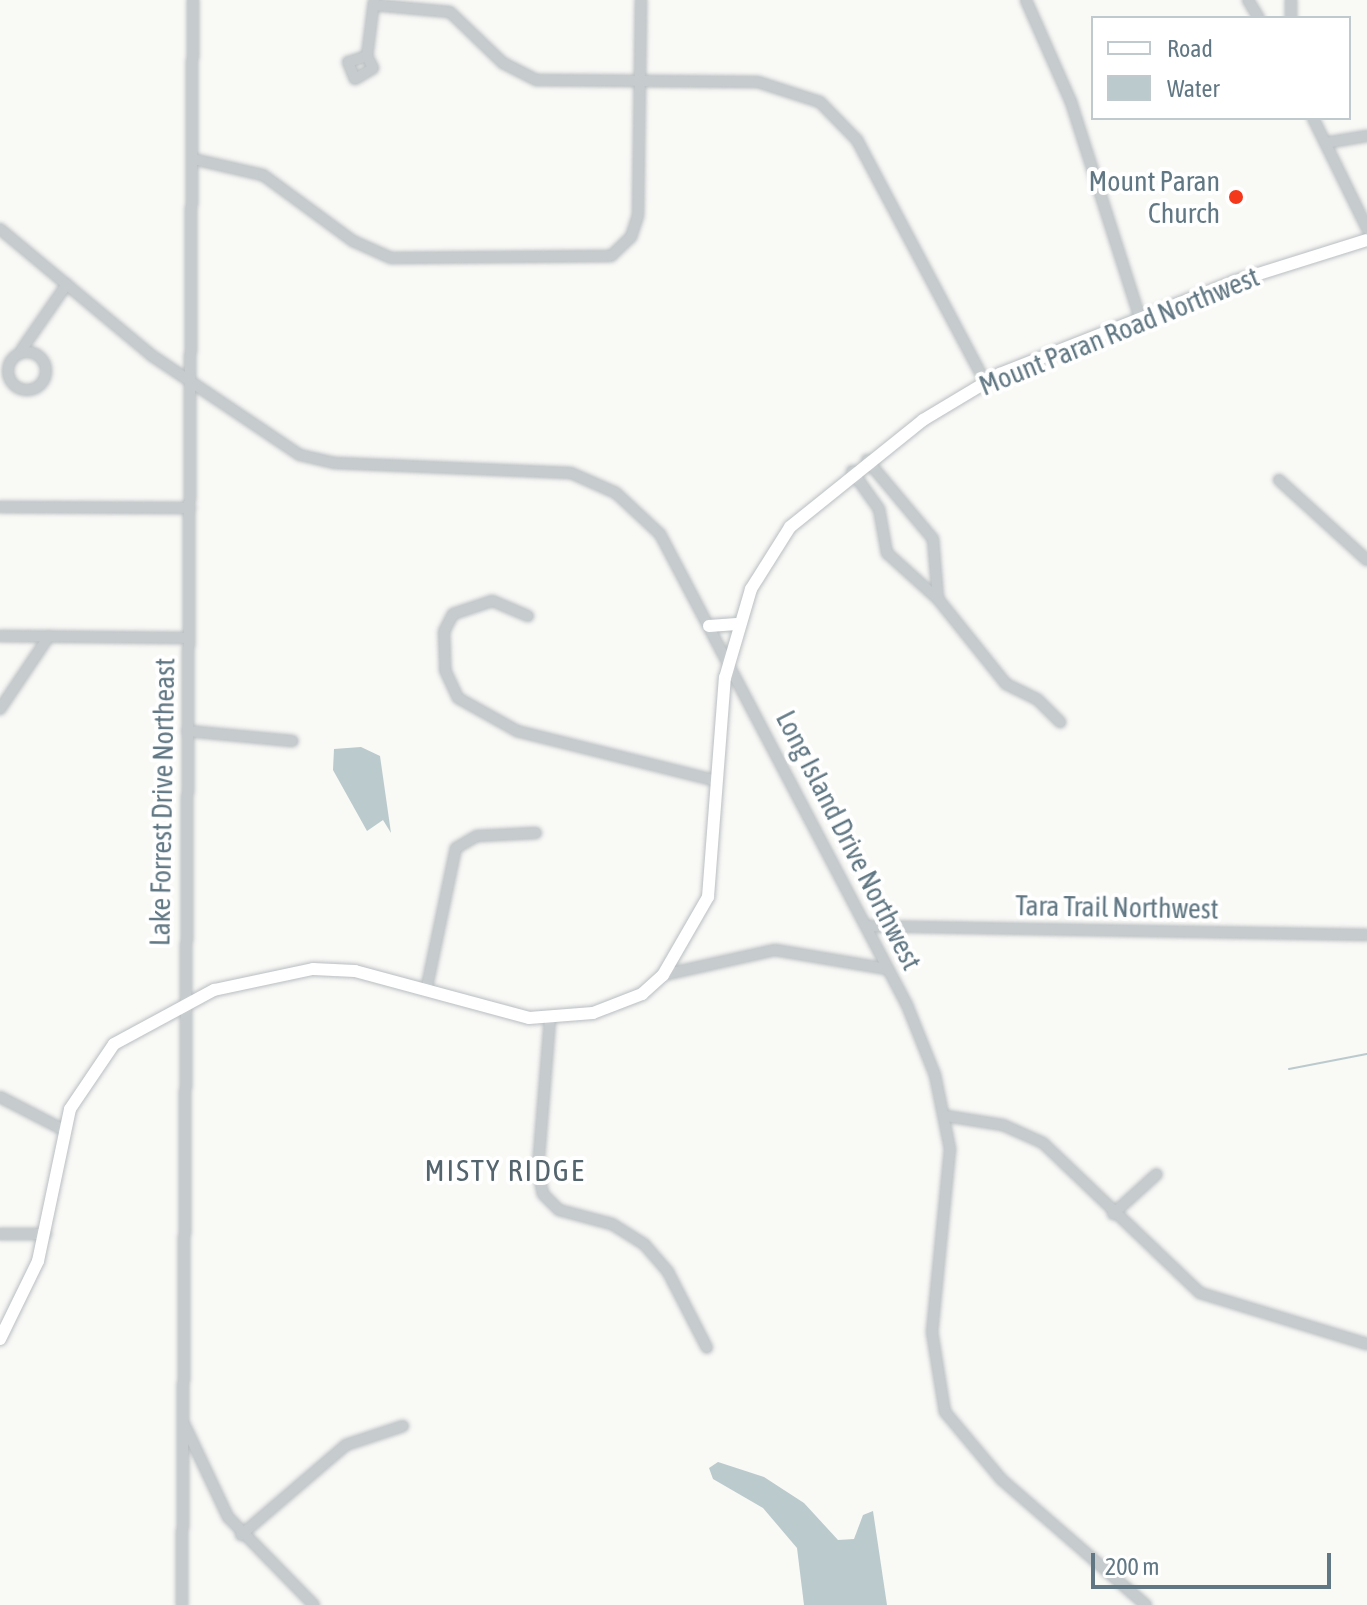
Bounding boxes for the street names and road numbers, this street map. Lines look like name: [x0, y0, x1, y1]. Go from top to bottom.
street label: Mount Paran Road Northwest: [974, 259, 1264, 403]
street label: Lake Forrest Drive Northeast: [143, 658, 181, 946]
street label: Long Island Drive Northwest: [769, 705, 929, 975]
street label: Tara Trail Northwest: [1015, 888, 1219, 926]

